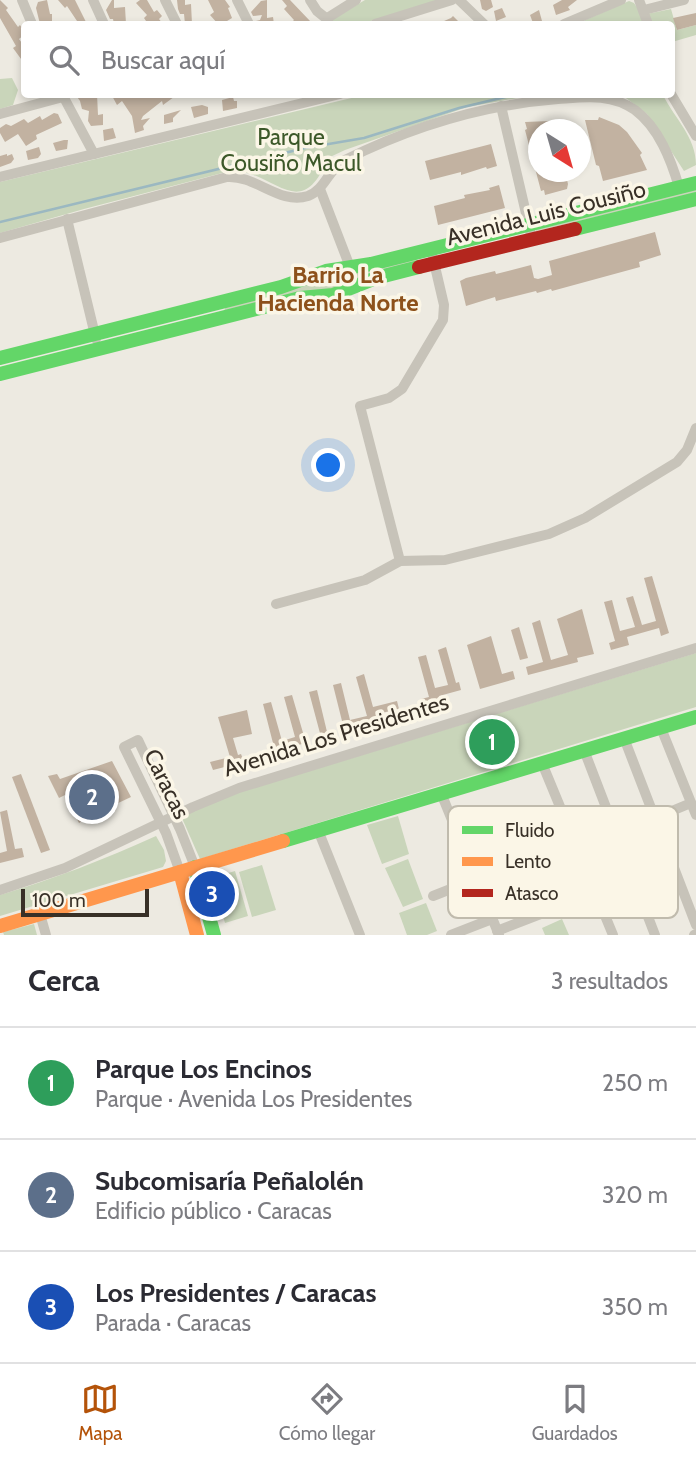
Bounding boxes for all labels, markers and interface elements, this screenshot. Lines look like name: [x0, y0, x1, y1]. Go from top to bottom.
search box: [21, 21, 675, 98]
icon: search: [45, 41, 83, 79]
text: Buscar aquí: [101, 44, 225, 76]
north arrow: [528, 119, 591, 182]
park label: Parque Cousiño Macul: [220, 123, 362, 177]
street label: Avenida Luis Cousiño: [443, 175, 649, 251]
district label: Barrio La Hacienda Norte: [257, 260, 419, 317]
your location: [311, 448, 345, 482]
street label: Avenida Los Presidentes: [220, 687, 452, 783]
pin: 1: [469, 716, 515, 768]
street label: Caracas: [138, 744, 196, 824]
pin: 2: [69, 771, 115, 823]
legend: [448, 806, 678, 918]
text: Fluido: [505, 819, 554, 842]
text: Lento: [505, 850, 551, 873]
pin: 3: [189, 868, 235, 920]
text: Atasco: [505, 882, 559, 905]
scale bar: [21, 886, 149, 918]
text: 100 m: [32, 889, 86, 912]
text: Cerca: [28, 962, 100, 999]
text: 3 resultados: [551, 967, 668, 995]
text: Parque Los Encinos: [95, 1053, 312, 1085]
text: 1: [47, 1069, 55, 1097]
text: 250 m: [602, 1069, 668, 1097]
text: Parque · Avenida Los Presidentes: [95, 1085, 412, 1113]
text: Subcomisaría Peñalolén: [95, 1165, 364, 1197]
text: 2: [45, 1181, 57, 1209]
text: 320 m: [602, 1181, 668, 1209]
text: Edificio público · Caracas: [95, 1197, 332, 1225]
text: Los Presidentes / Caracas: [95, 1277, 377, 1309]
text: 3: [45, 1293, 57, 1321]
text: 350 m: [602, 1293, 668, 1321]
text: Parada · Caracas: [95, 1309, 251, 1337]
tab: Mapa: [78, 1380, 122, 1445]
tab: Cómo llegar: [279, 1380, 375, 1445]
tab: Guardados: [532, 1380, 618, 1445]

